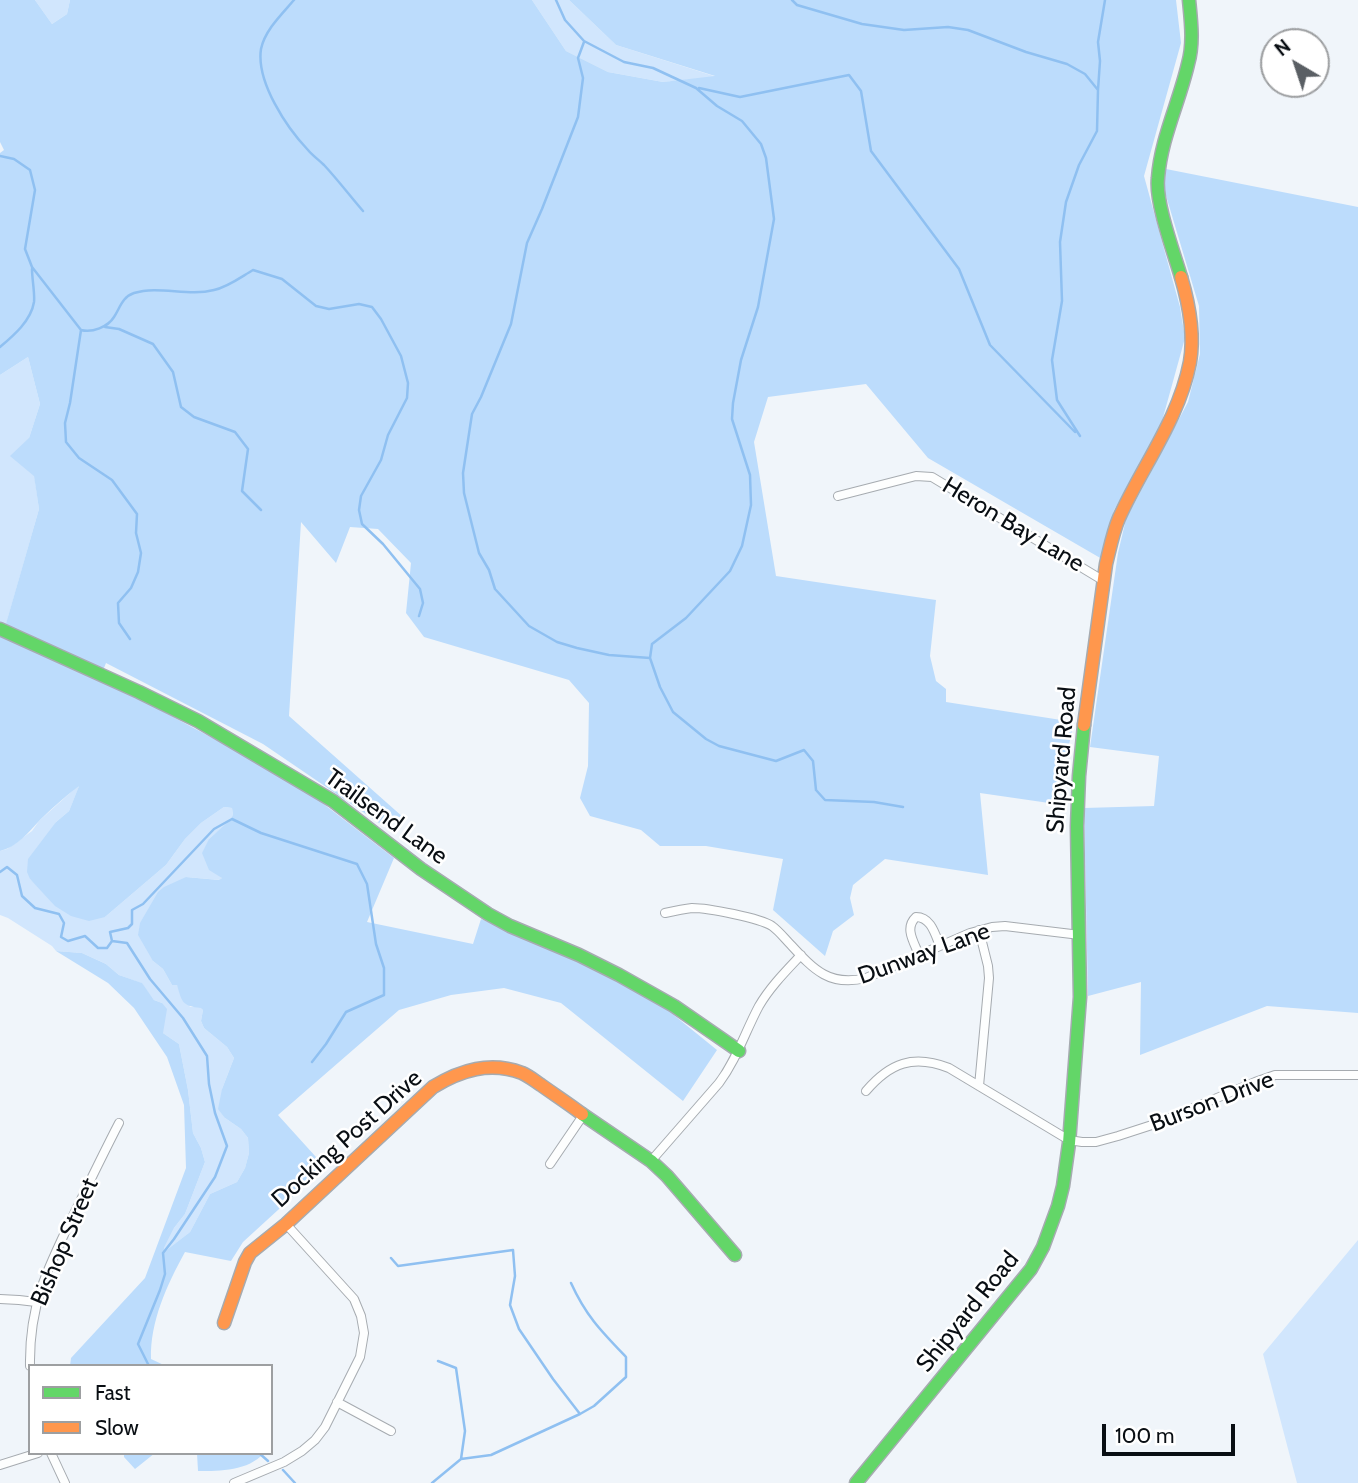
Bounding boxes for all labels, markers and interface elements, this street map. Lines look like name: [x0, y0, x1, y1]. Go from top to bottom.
north arrow: [1260, 28, 1330, 98]
text: N: [1270, 35, 1295, 61]
street label: Heron Bay Lane: [937, 471, 1089, 579]
street label: Shipyard Road: [1041, 686, 1083, 834]
street label: Trailsend Lane: [319, 763, 453, 871]
street label: Dunway Lane: [854, 917, 994, 991]
street label: Docking Post Drive: [266, 1064, 428, 1214]
street label: Burson Drive: [1146, 1065, 1278, 1139]
street label: Bishop Street: [25, 1174, 105, 1310]
street label: Shipyard Road: [911, 1246, 1025, 1378]
legend: [28, 1364, 273, 1455]
text: Fast: [95, 1380, 131, 1405]
scale bar: [1106, 1410, 1239, 1454]
text: Slow: [95, 1415, 139, 1440]
text: 100 m: [1115, 1423, 1174, 1448]

